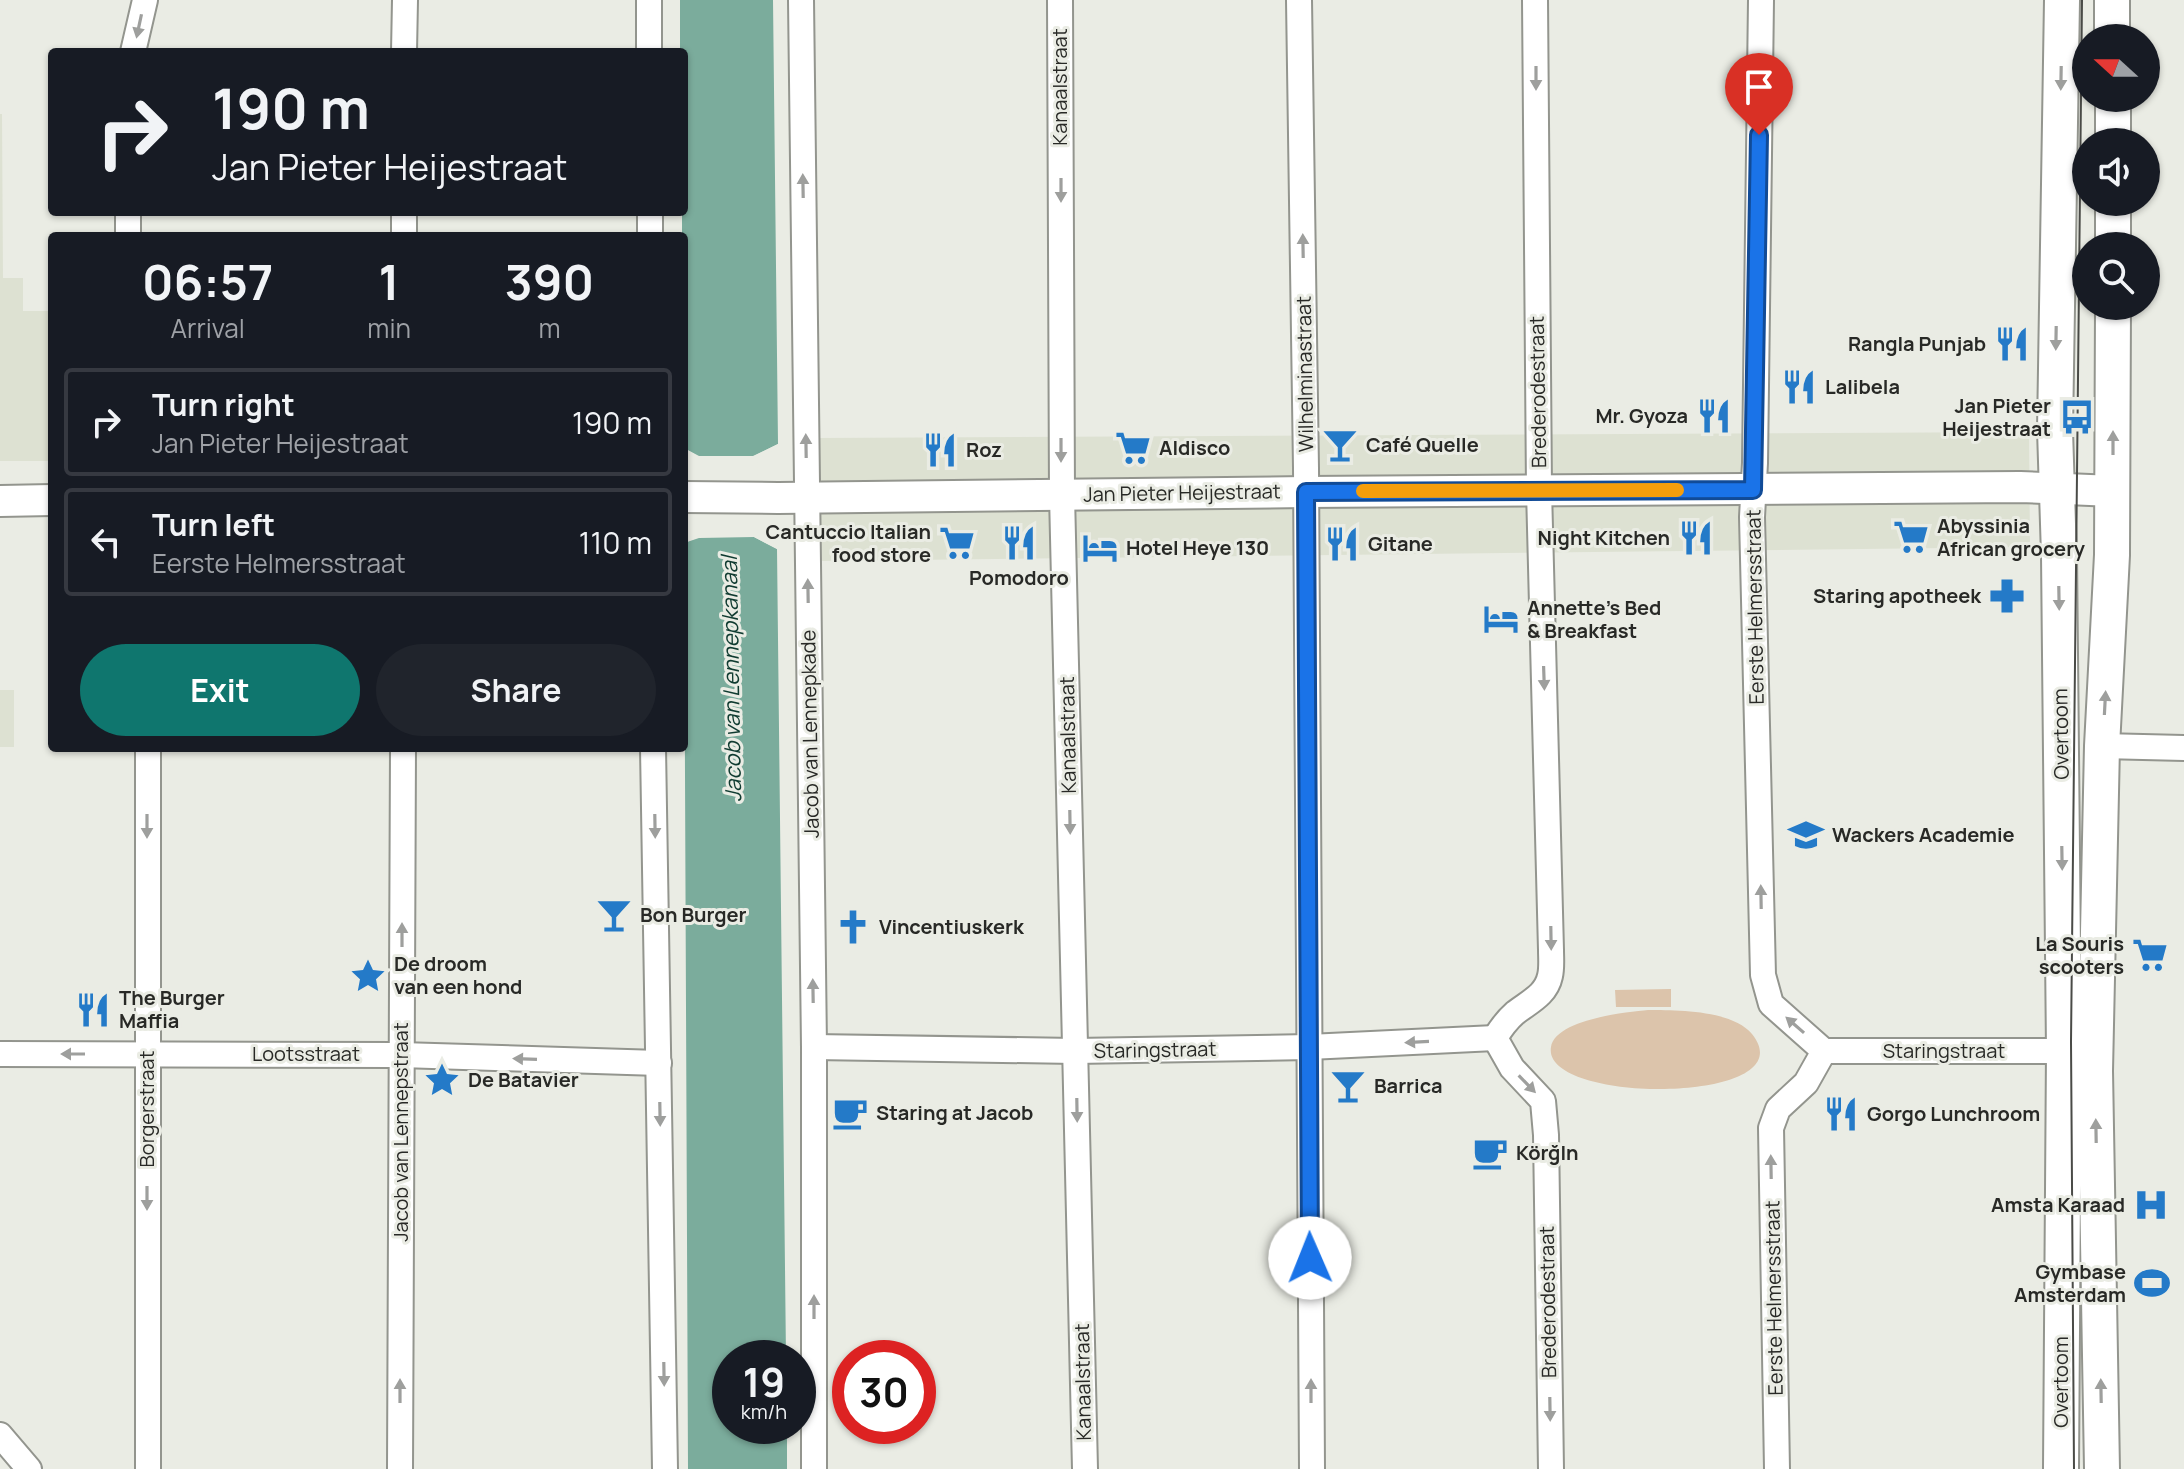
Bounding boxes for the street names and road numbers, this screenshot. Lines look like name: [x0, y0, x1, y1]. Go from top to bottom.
street label: Kanaalstraat: [1046, 28, 1073, 146]
street label: Wilhelminastraat: [1290, 296, 1319, 452]
street label: Brederodestraat: [1523, 316, 1552, 468]
street label: Jan Pieter Heijestraat: [1083, 477, 1281, 508]
street label: Eerste Helmersstraat: [1739, 509, 1770, 705]
street label: Jacob van Lennepkade: [794, 630, 825, 838]
street label: Kanaalstraat: [1053, 676, 1082, 794]
street label: Overtoom: [2046, 688, 2075, 780]
street label: Jacob van Lennepstraat: [387, 1022, 414, 1242]
street label: Staringstraat: [1093, 1035, 1217, 1064]
street label: Staringstraat: [1883, 1037, 2005, 1064]
street label: Lootsstraat: [252, 1040, 360, 1067]
street label: Borgerstraat: [133, 1051, 160, 1167]
street label: Eerste Helmersstraat: [1758, 1200, 1789, 1396]
street label: Brederodestraat: [1533, 1226, 1562, 1378]
street label: Kanaalstraat: [1068, 1323, 1097, 1441]
street label: Overtoom: [2047, 1336, 2074, 1428]

